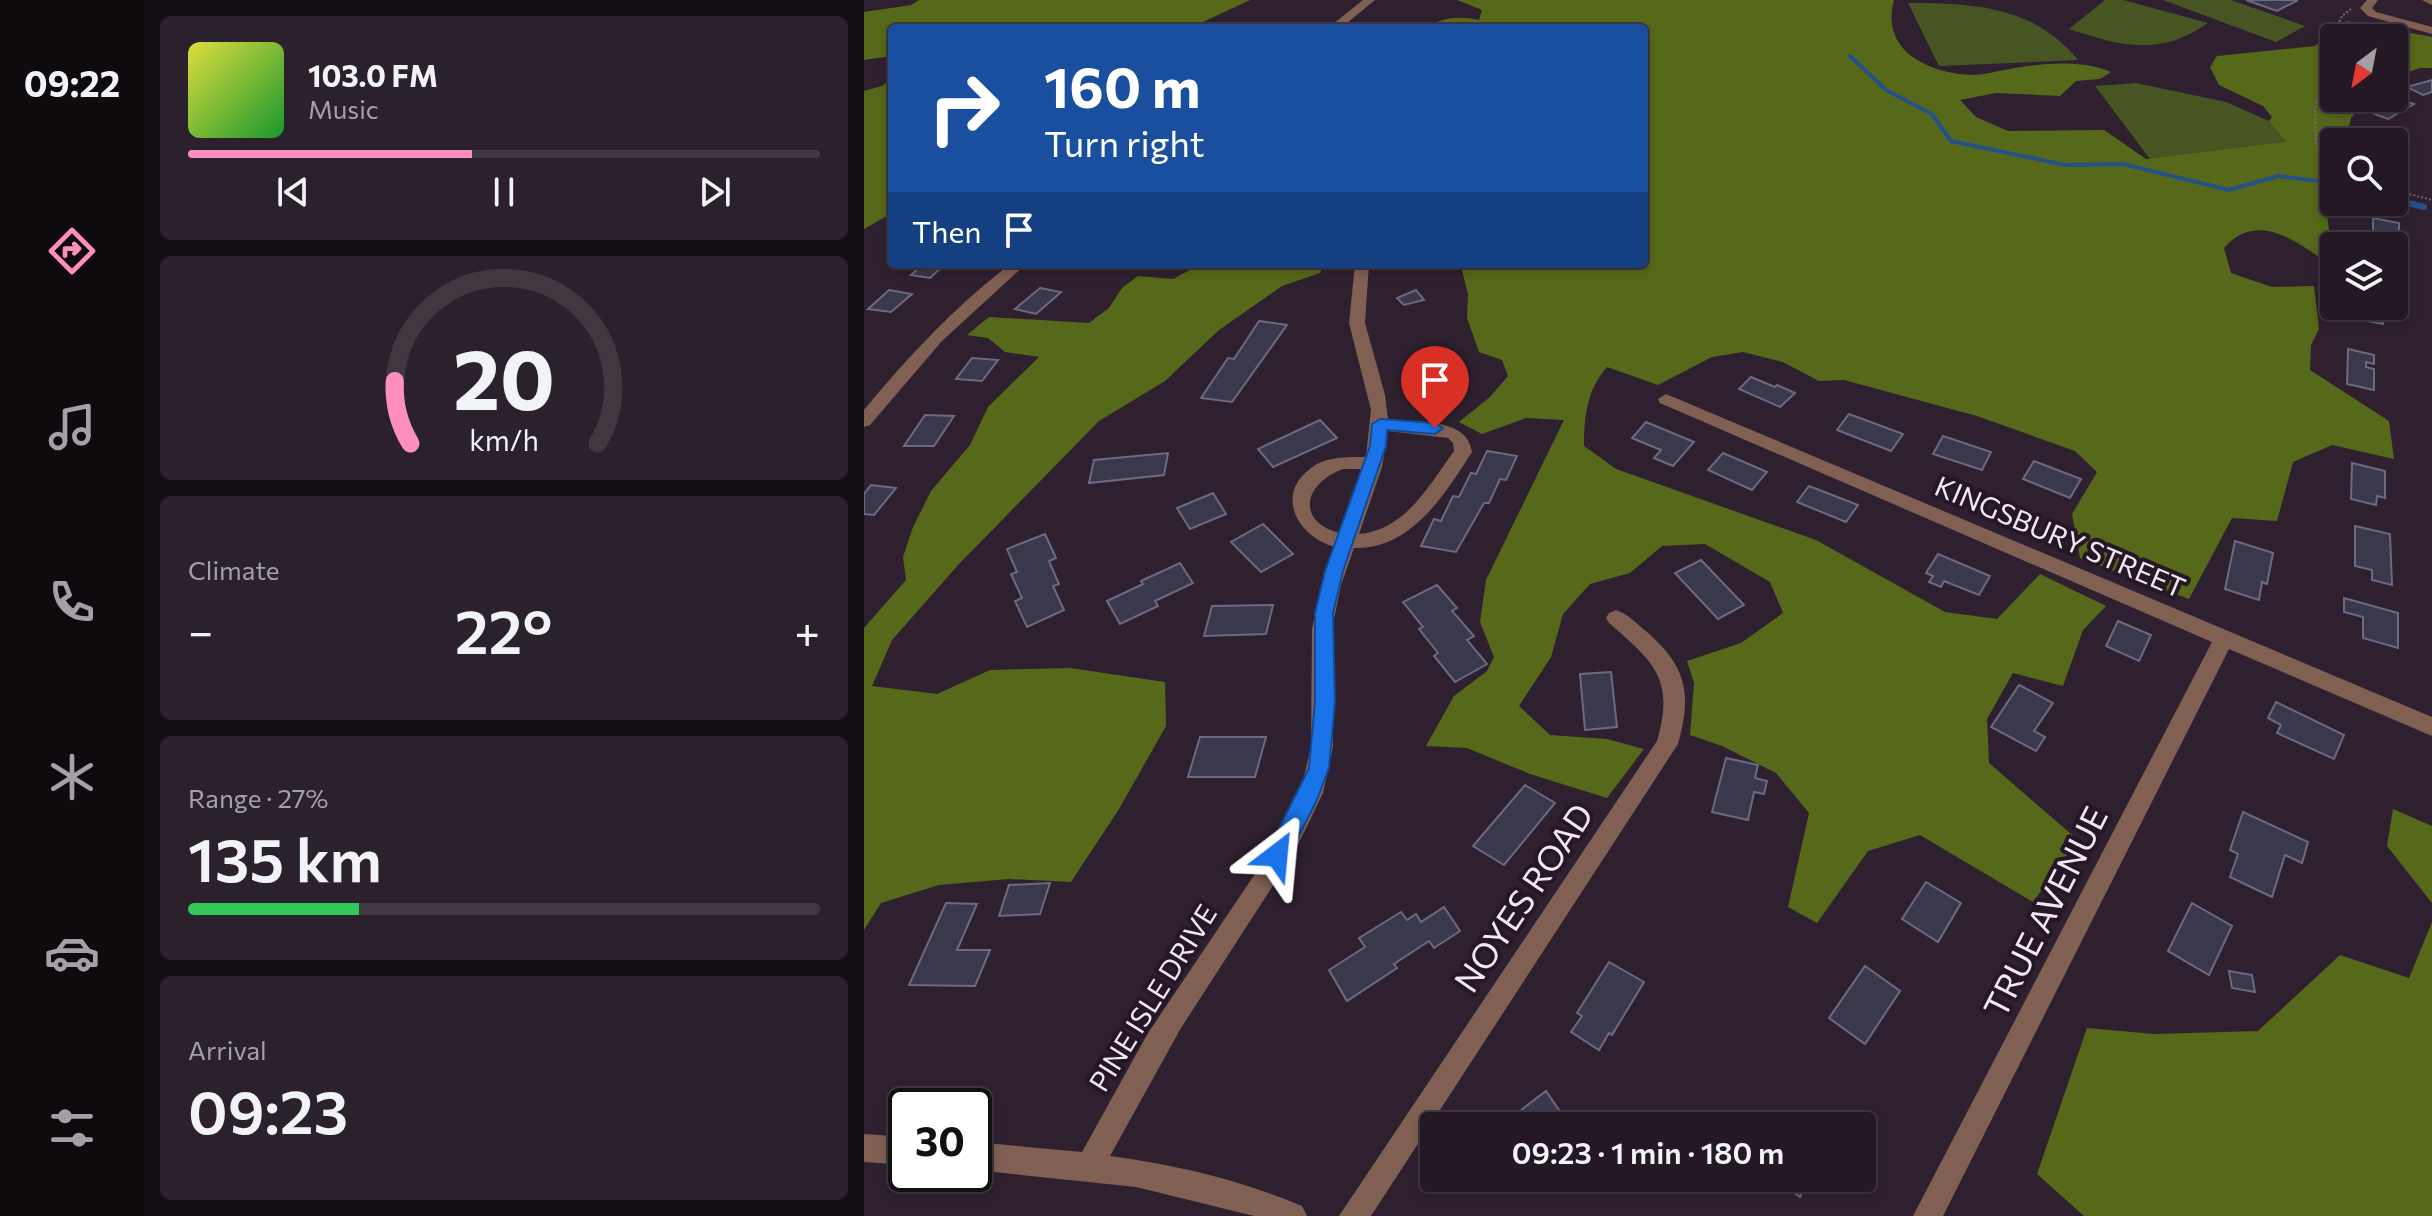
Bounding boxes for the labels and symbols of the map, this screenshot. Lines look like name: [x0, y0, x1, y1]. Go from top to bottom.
north arrow: [2320, 24, 2408, 112]
pin: [1401, 346, 1469, 428]
street label: KINGSBURY STREET: [1930, 468, 2191, 604]
street label: NOYES ROAD: [1444, 795, 1601, 999]
street label: TRUE AVENUE: [1973, 799, 2115, 1023]
position arrow: [1235, 813, 1319, 897]
street label: PINE ISLE DRIVE: [1081, 898, 1223, 1097]
speed limit sign: 30: [888, 1088, 992, 1192]

